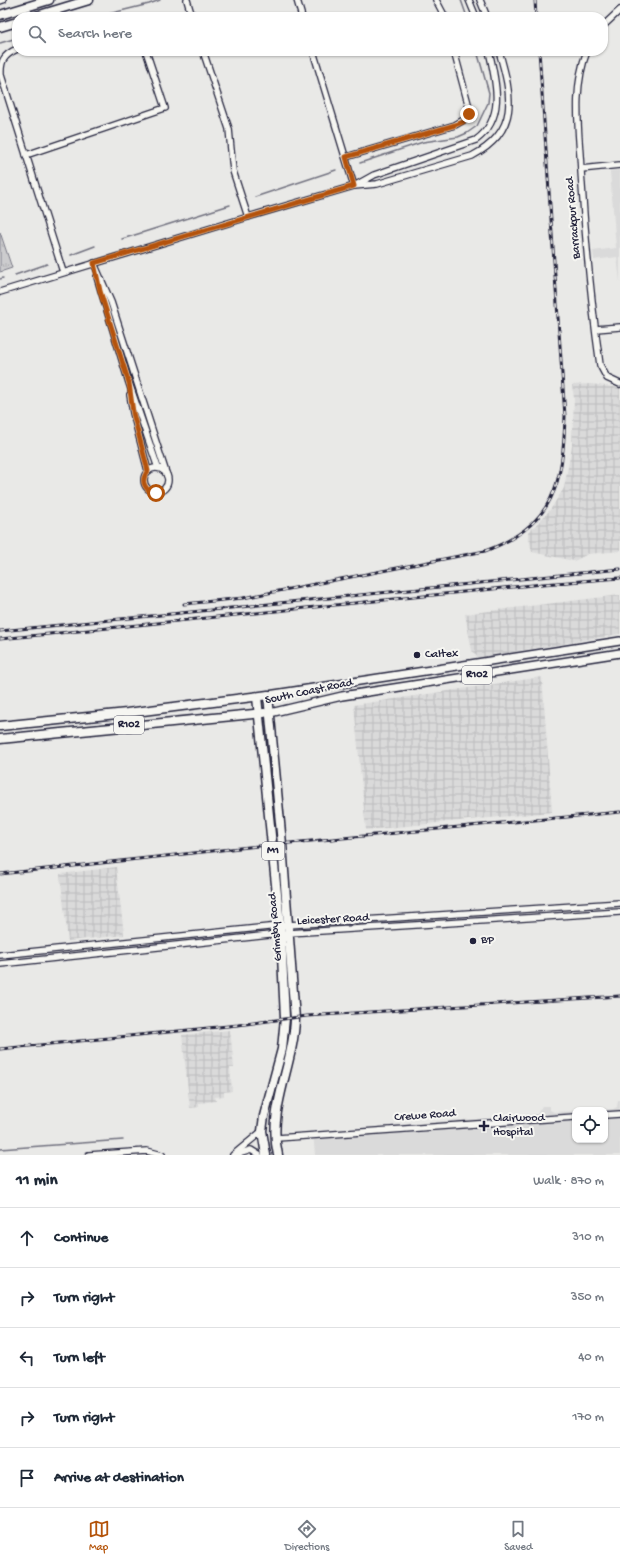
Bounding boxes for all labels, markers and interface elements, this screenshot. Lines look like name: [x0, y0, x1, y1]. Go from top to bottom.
search box: [12, 12, 608, 56]
icon: search: [26, 23, 48, 45]
text: Search here: [58, 25, 132, 43]
route end: [460, 105, 478, 123]
street label: Barrackpur Road: [563, 175, 585, 261]
route start: [147, 484, 165, 502]
place label: Caltex: [425, 648, 459, 662]
marker: Caltex: [412, 650, 422, 660]
road number: R102: [462, 666, 492, 684]
street label: South Coast Road: [264, 676, 355, 708]
road number: R102: [114, 716, 144, 734]
road number: M1: [262, 842, 284, 860]
street label: Grimsby Road: [266, 891, 286, 962]
street label: Leicester Road: [297, 911, 370, 929]
place label: BP: [480, 934, 494, 948]
marker: BP: [468, 936, 478, 946]
street label: Crewe Road: [394, 1107, 457, 1125]
map controls: [572, 1107, 608, 1143]
button: locate: [572, 1107, 608, 1143]
place label: Clairwood Hospital: [493, 1112, 545, 1140]
marker: Clairwood Hospital: [478, 1120, 490, 1132]
text: 11 min: [16, 1171, 58, 1191]
text: Walk · 870 m: [533, 1174, 604, 1189]
icon: ahead: [16, 1227, 38, 1249]
text: Continue: [54, 1229, 108, 1247]
text: 310 m: [572, 1230, 604, 1245]
icon: right: [16, 1287, 38, 1309]
text: Turn right: [54, 1289, 114, 1307]
text: 350 m: [571, 1290, 604, 1305]
icon: left: [16, 1347, 38, 1369]
text: Turn left: [54, 1349, 105, 1367]
text: 40 m: [578, 1350, 604, 1365]
icon: right: [16, 1407, 38, 1429]
text: Turn right: [54, 1409, 114, 1427]
text: 170 m: [572, 1410, 604, 1425]
icon: arrive: [16, 1467, 38, 1489]
text: Arrive at destination: [54, 1469, 184, 1487]
tab: Map: [88, 1518, 110, 1554]
tab: Directions: [285, 1518, 329, 1554]
tab: Saved: [504, 1518, 532, 1554]

